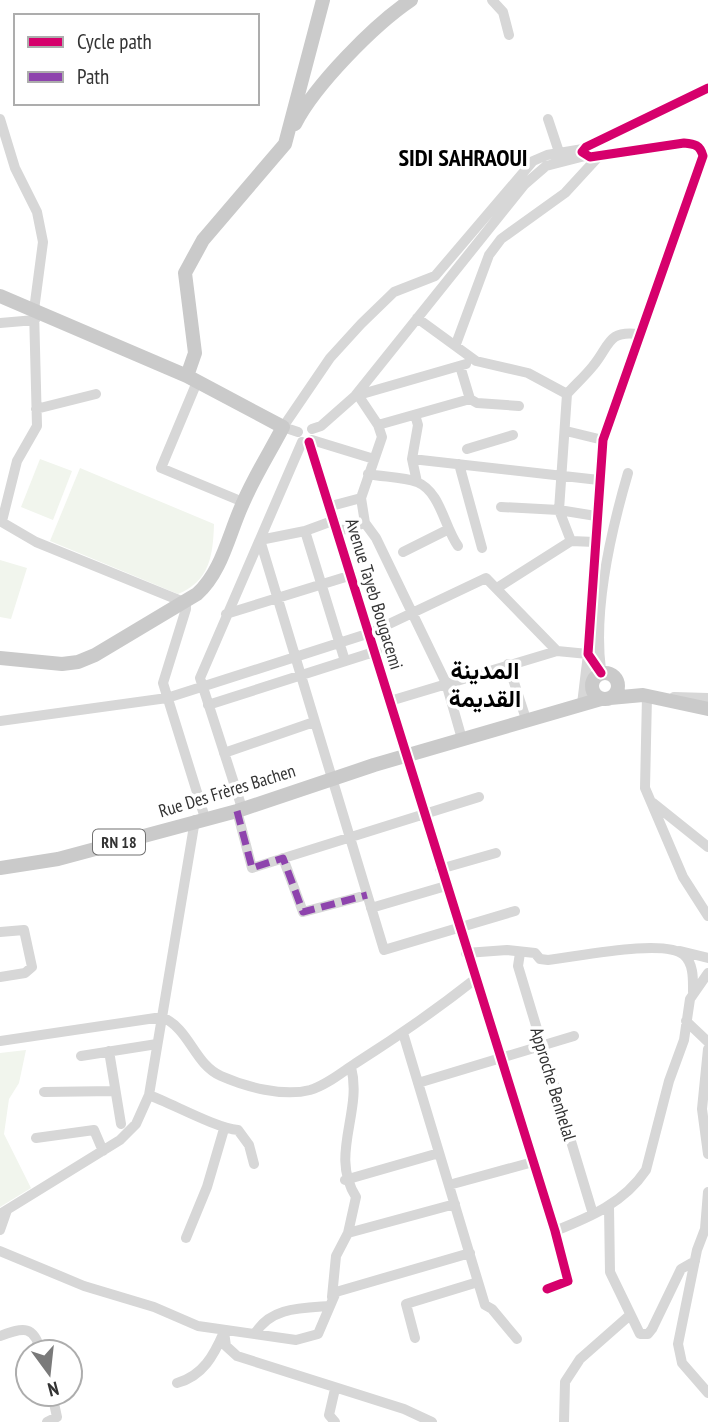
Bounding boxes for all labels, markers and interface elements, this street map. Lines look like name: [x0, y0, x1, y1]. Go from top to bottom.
legend: [14, 14, 259, 105]
text: Cycle path: [77, 28, 152, 55]
text: Path: [77, 63, 109, 90]
district label: SIDI SAHRAOUI: [398, 142, 528, 173]
street label: Avenue Tayeb Bougacemi: [341, 516, 408, 672]
district label: المدينة القديمة: [449, 655, 521, 714]
street label: Rue Des Frères Bachen: [156, 759, 298, 822]
road number: RN 18: [93, 830, 145, 855]
street label: Approche Benhelal: [525, 1024, 582, 1144]
north arrow: [14, 1338, 84, 1408]
text: N: [45, 1377, 61, 1402]

